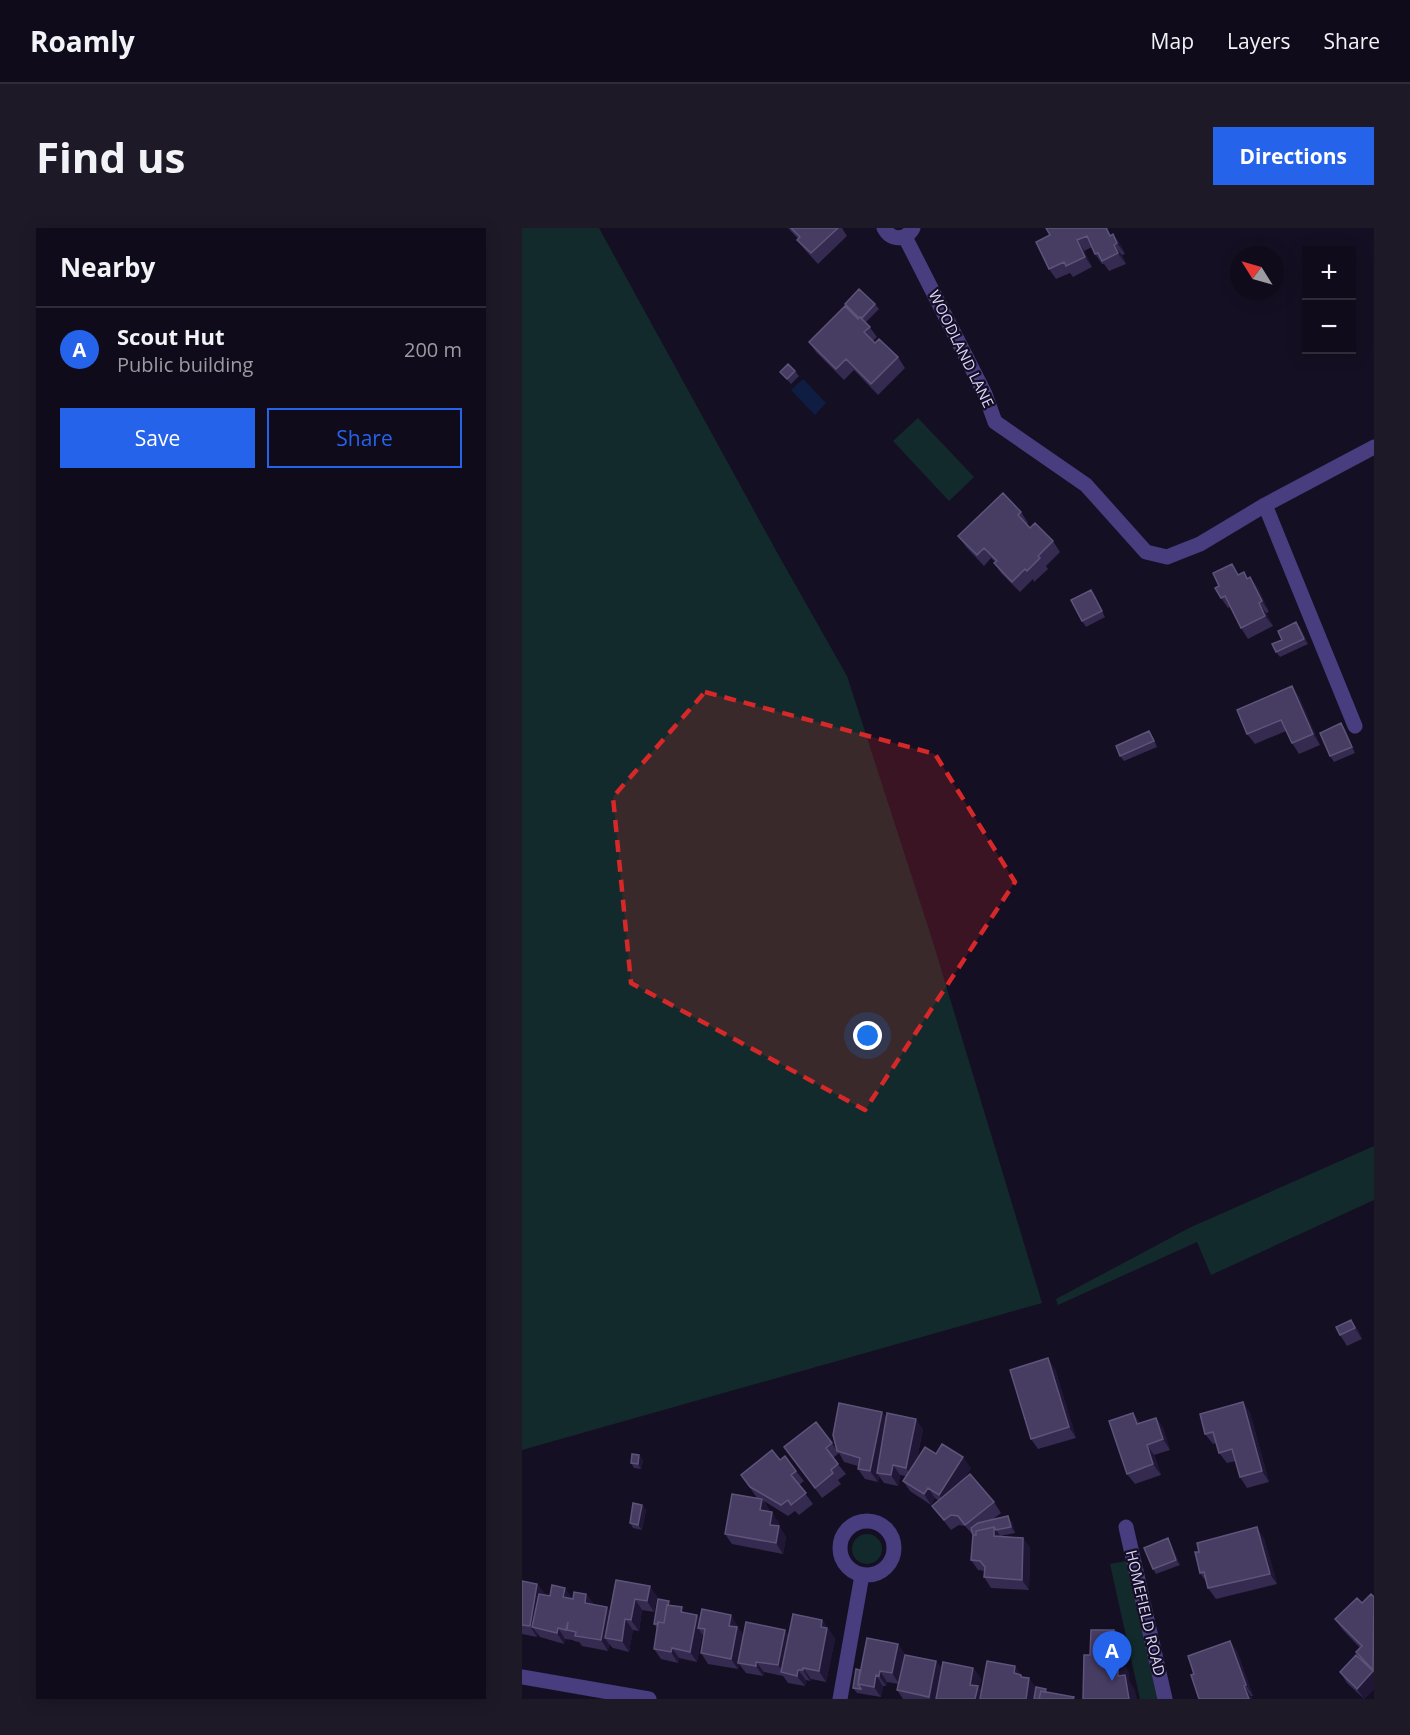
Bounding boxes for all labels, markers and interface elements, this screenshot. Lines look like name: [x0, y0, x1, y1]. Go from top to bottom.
text: Roamly: [30, 22, 135, 60]
text: Map: [1151, 27, 1194, 55]
text: Layers: [1227, 27, 1291, 55]
text: Share: [1324, 27, 1380, 55]
button: Directions: [1213, 127, 1374, 185]
text: Find us: [36, 128, 185, 185]
north arrow: [1230, 246, 1284, 300]
map controls: [1302, 246, 1356, 354]
button: +: [1302, 246, 1356, 300]
text: Nearby: [60, 249, 155, 285]
street label: WOODLAND LANE: [925, 286, 999, 411]
button: −: [1302, 300, 1356, 354]
text: Scout Hut: [117, 321, 225, 351]
text: A: [73, 336, 86, 363]
text: 200 m: [404, 336, 462, 363]
text: Public building: [117, 351, 253, 378]
button: Save: [60, 408, 255, 468]
button: Share: [267, 408, 462, 468]
your location: [853, 1021, 882, 1050]
street label: HOMEFIELD ROAD: [1122, 1548, 1170, 1678]
pin: A: [1092, 1632, 1132, 1681]

